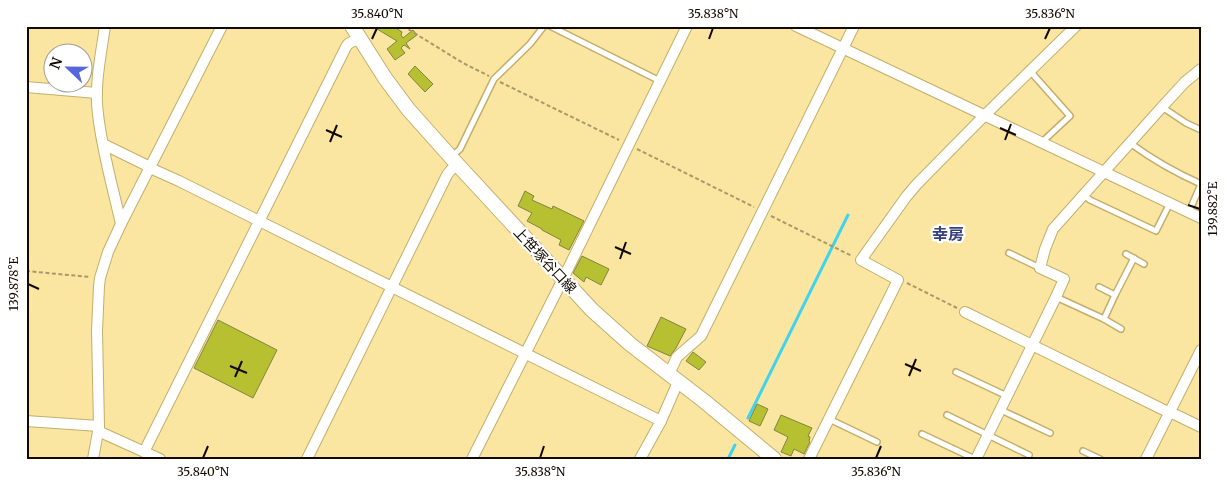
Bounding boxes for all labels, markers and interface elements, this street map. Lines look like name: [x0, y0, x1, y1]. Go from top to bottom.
text: 35.840°N: [351, 6, 404, 21]
text: 35.838°N: [688, 6, 739, 21]
text: 35.836°N: [1025, 6, 1076, 21]
north arrow: [42, 42, 92, 92]
text: N: [46, 55, 66, 72]
text: 139.882°E: [1205, 181, 1220, 236]
street label: 上笹塚谷口線: [510, 223, 580, 297]
district label: 幸房: [932, 224, 964, 244]
text: 139.878°E: [6, 257, 21, 311]
text: 35.840°N: [177, 464, 230, 479]
text: 35.838°N: [515, 464, 566, 479]
text: 35.836°N: [851, 464, 902, 479]

